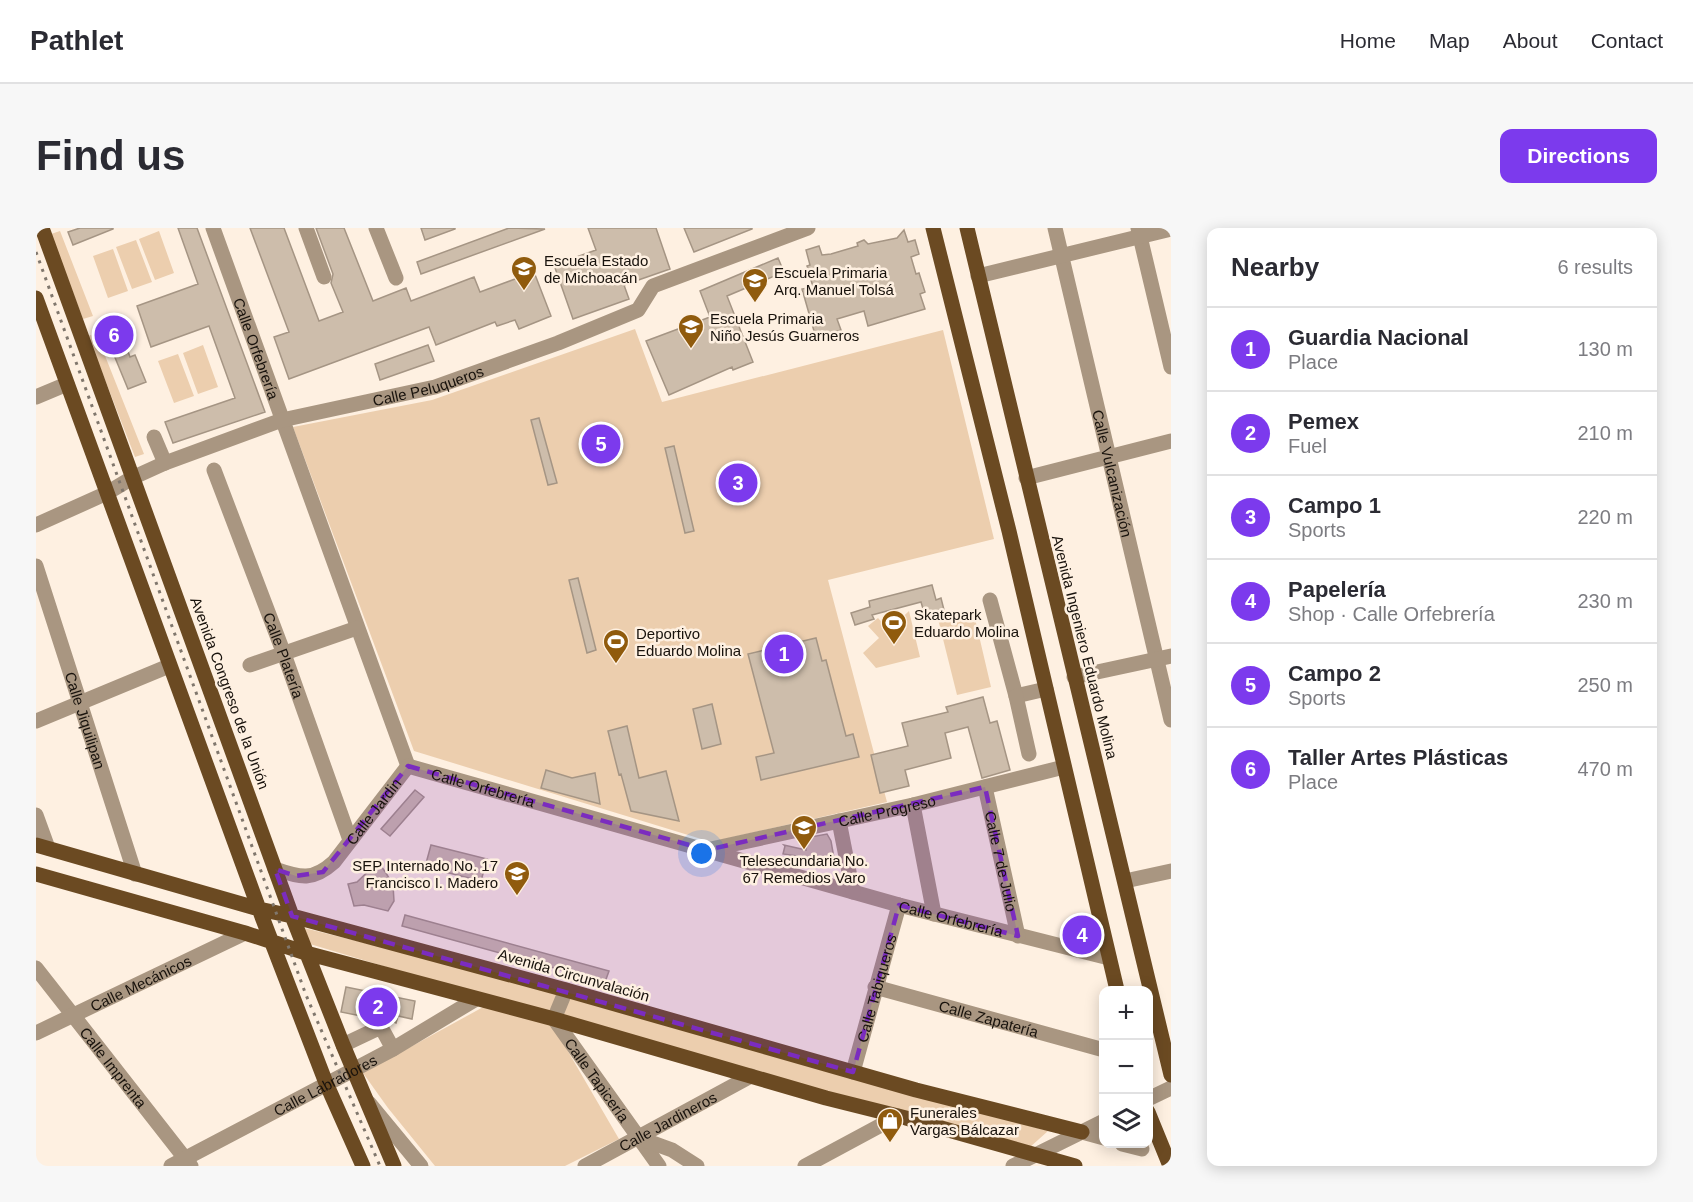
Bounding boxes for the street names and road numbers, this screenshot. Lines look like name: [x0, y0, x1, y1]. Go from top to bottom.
street label: Calle Orfebrería: [230, 295, 283, 402]
street label: Calle Peluqueros: [371, 362, 486, 409]
street label: Calle Vulcanización: [1090, 408, 1136, 539]
street label: Avenida Ingeniero Eduardo Molina: [1049, 533, 1121, 761]
street label: Avenida Congreso de la Unión: [187, 595, 273, 791]
street label: Calle Platería: [260, 610, 308, 701]
street label: Calle Jiquilipan: [62, 670, 109, 771]
street label: Calle Orfebrería: [429, 765, 537, 810]
street label: Calle Jardin: [342, 775, 404, 848]
street label: Calle Progreso: [837, 791, 937, 830]
street label: Calle 7 de Julio: [982, 809, 1021, 913]
street label: Calle Orfebrería: [897, 897, 1006, 940]
street label: Calle Tabiqueros: [853, 932, 899, 1044]
street label: Avenida Circunvalación: [496, 945, 652, 1005]
street label: Calle Mecánicos: [87, 952, 194, 1014]
street label: Calle Zapatería: [937, 996, 1041, 1040]
street label: Calle Imprenta: [77, 1024, 151, 1111]
street label: Calle Tapicería: [562, 1034, 633, 1125]
street label: Calle Labradores: [270, 1051, 379, 1119]
street label: Calle Jardineros: [616, 1088, 719, 1155]

